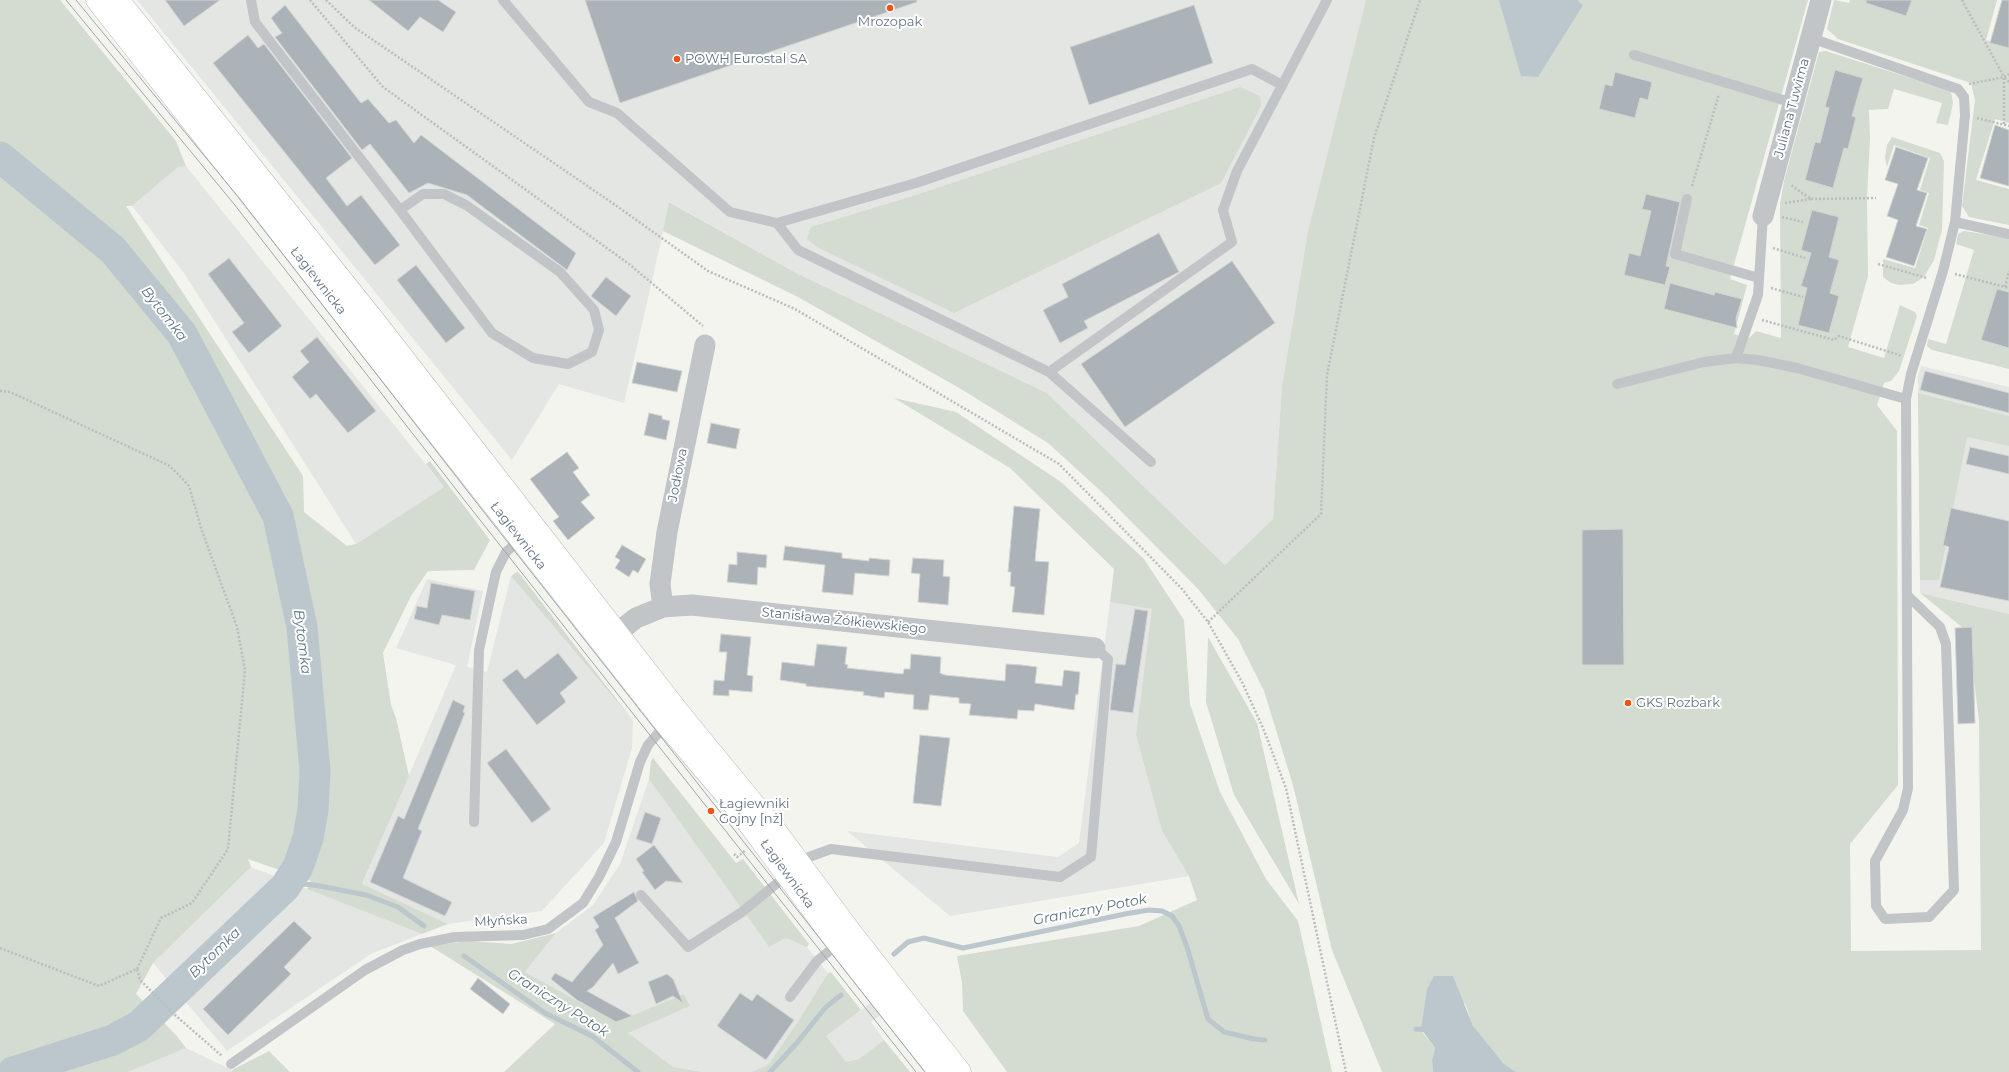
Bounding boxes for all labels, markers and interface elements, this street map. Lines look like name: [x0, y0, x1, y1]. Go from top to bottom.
marker: Mrozopak: [885, 3, 895, 13]
place label: Mrozopak: [858, 14, 922, 30]
place label: POWH Eurostal SA: [685, 51, 807, 67]
marker: POWH Eurostal SA: [672, 54, 682, 64]
street label: Juliana Tuwima: [1771, 57, 1813, 159]
street label: Łagiewnicka: [287, 244, 349, 318]
water label: Bytomka: [137, 283, 191, 345]
street label: Jodłowa: [665, 447, 691, 503]
street label: Łagiewnicka: [487, 499, 549, 573]
street label: Stanisława Żółkiewskiego: [761, 605, 927, 637]
water label: Bytomka: [290, 609, 314, 675]
place label: GKS Rozbark: [1636, 695, 1720, 711]
marker: GKS Rozbark: [1623, 698, 1633, 708]
place label: Łagiewniki Gojny [nż]: [719, 796, 789, 827]
marker: Łagiewniki Gojny [nż]: [706, 806, 716, 816]
street label: Łagiewnicka: [757, 836, 817, 912]
water label: Graniczny Potok: [1032, 891, 1148, 929]
street label: Młyńska: [474, 912, 528, 930]
water label: Bytomka: [186, 924, 244, 982]
water label: Graniczny Potok: [505, 965, 611, 1041]

